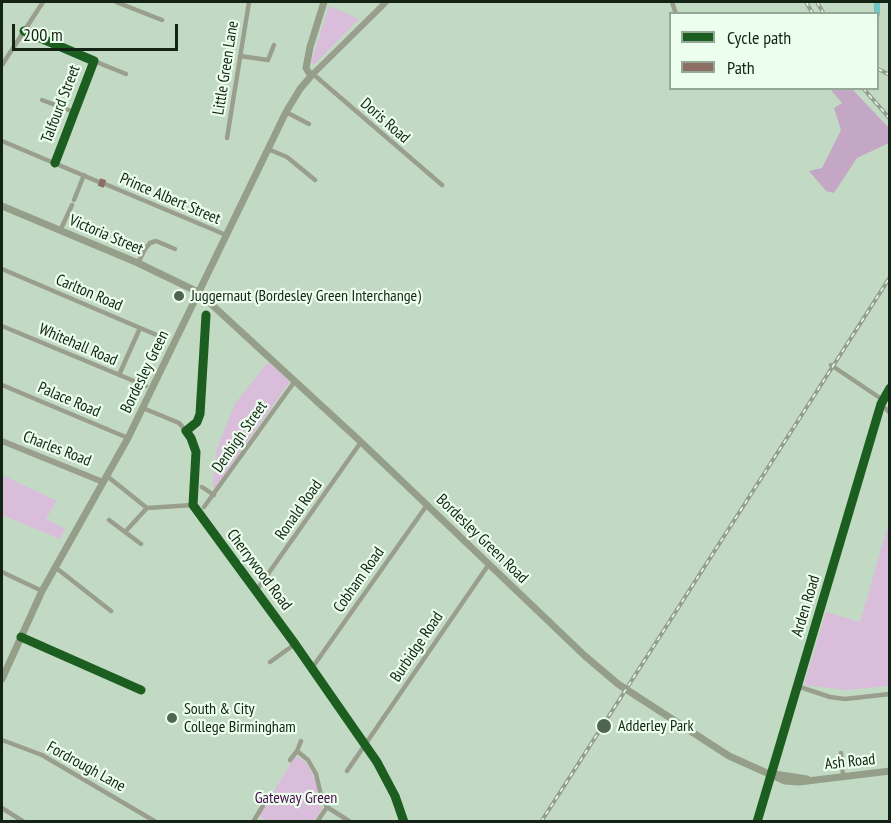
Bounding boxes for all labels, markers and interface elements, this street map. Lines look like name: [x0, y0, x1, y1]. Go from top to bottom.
scale bar: [15, 12, 182, 50]
legend: [669, 12, 879, 90]
street label: Little Green Lane: [209, 20, 243, 116]
text: 200 m: [23, 23, 63, 46]
text: Cycle path: [727, 26, 791, 49]
text: Path: [727, 56, 755, 79]
street label: Talfourd Street: [37, 62, 85, 146]
street label: Doris Road: [356, 94, 414, 148]
street label: Prince Albert Street: [117, 169, 223, 229]
street label: Victoria Street: [66, 211, 146, 259]
street label: Carlton Road: [53, 270, 125, 316]
place label: Juggernaut (Bordesley Green Interchange): [191, 286, 421, 306]
marker: Juggernaut (Bordesley Green Interchange): [172, 289, 186, 303]
street label: Whitehall Road: [36, 320, 120, 370]
street label: Bordesley Green: [117, 328, 173, 416]
street label: Palace Road: [35, 378, 103, 422]
street label: Denbigh Street: [208, 398, 272, 476]
street label: Charles Road: [20, 427, 94, 471]
street label: Ronald Road: [271, 476, 327, 544]
street label: Bordesley Green Road: [432, 490, 532, 588]
street label: Cherrywood Road: [222, 526, 296, 614]
street label: Cobham Road: [330, 544, 388, 616]
street label: Arden Road: [788, 573, 824, 639]
street label: Burbidge Road: [387, 608, 447, 686]
place label: South & City College Birmingham: [184, 699, 296, 737]
marker: South & City College Birmingham: [165, 711, 179, 725]
place label: Adderley Park: [618, 716, 694, 736]
marker: Adderley Park: [595, 717, 613, 735]
street label: Fordrough Lane: [43, 738, 129, 796]
street label: Ash Road: [824, 750, 876, 774]
park label: Gateway Green: [255, 788, 337, 808]

